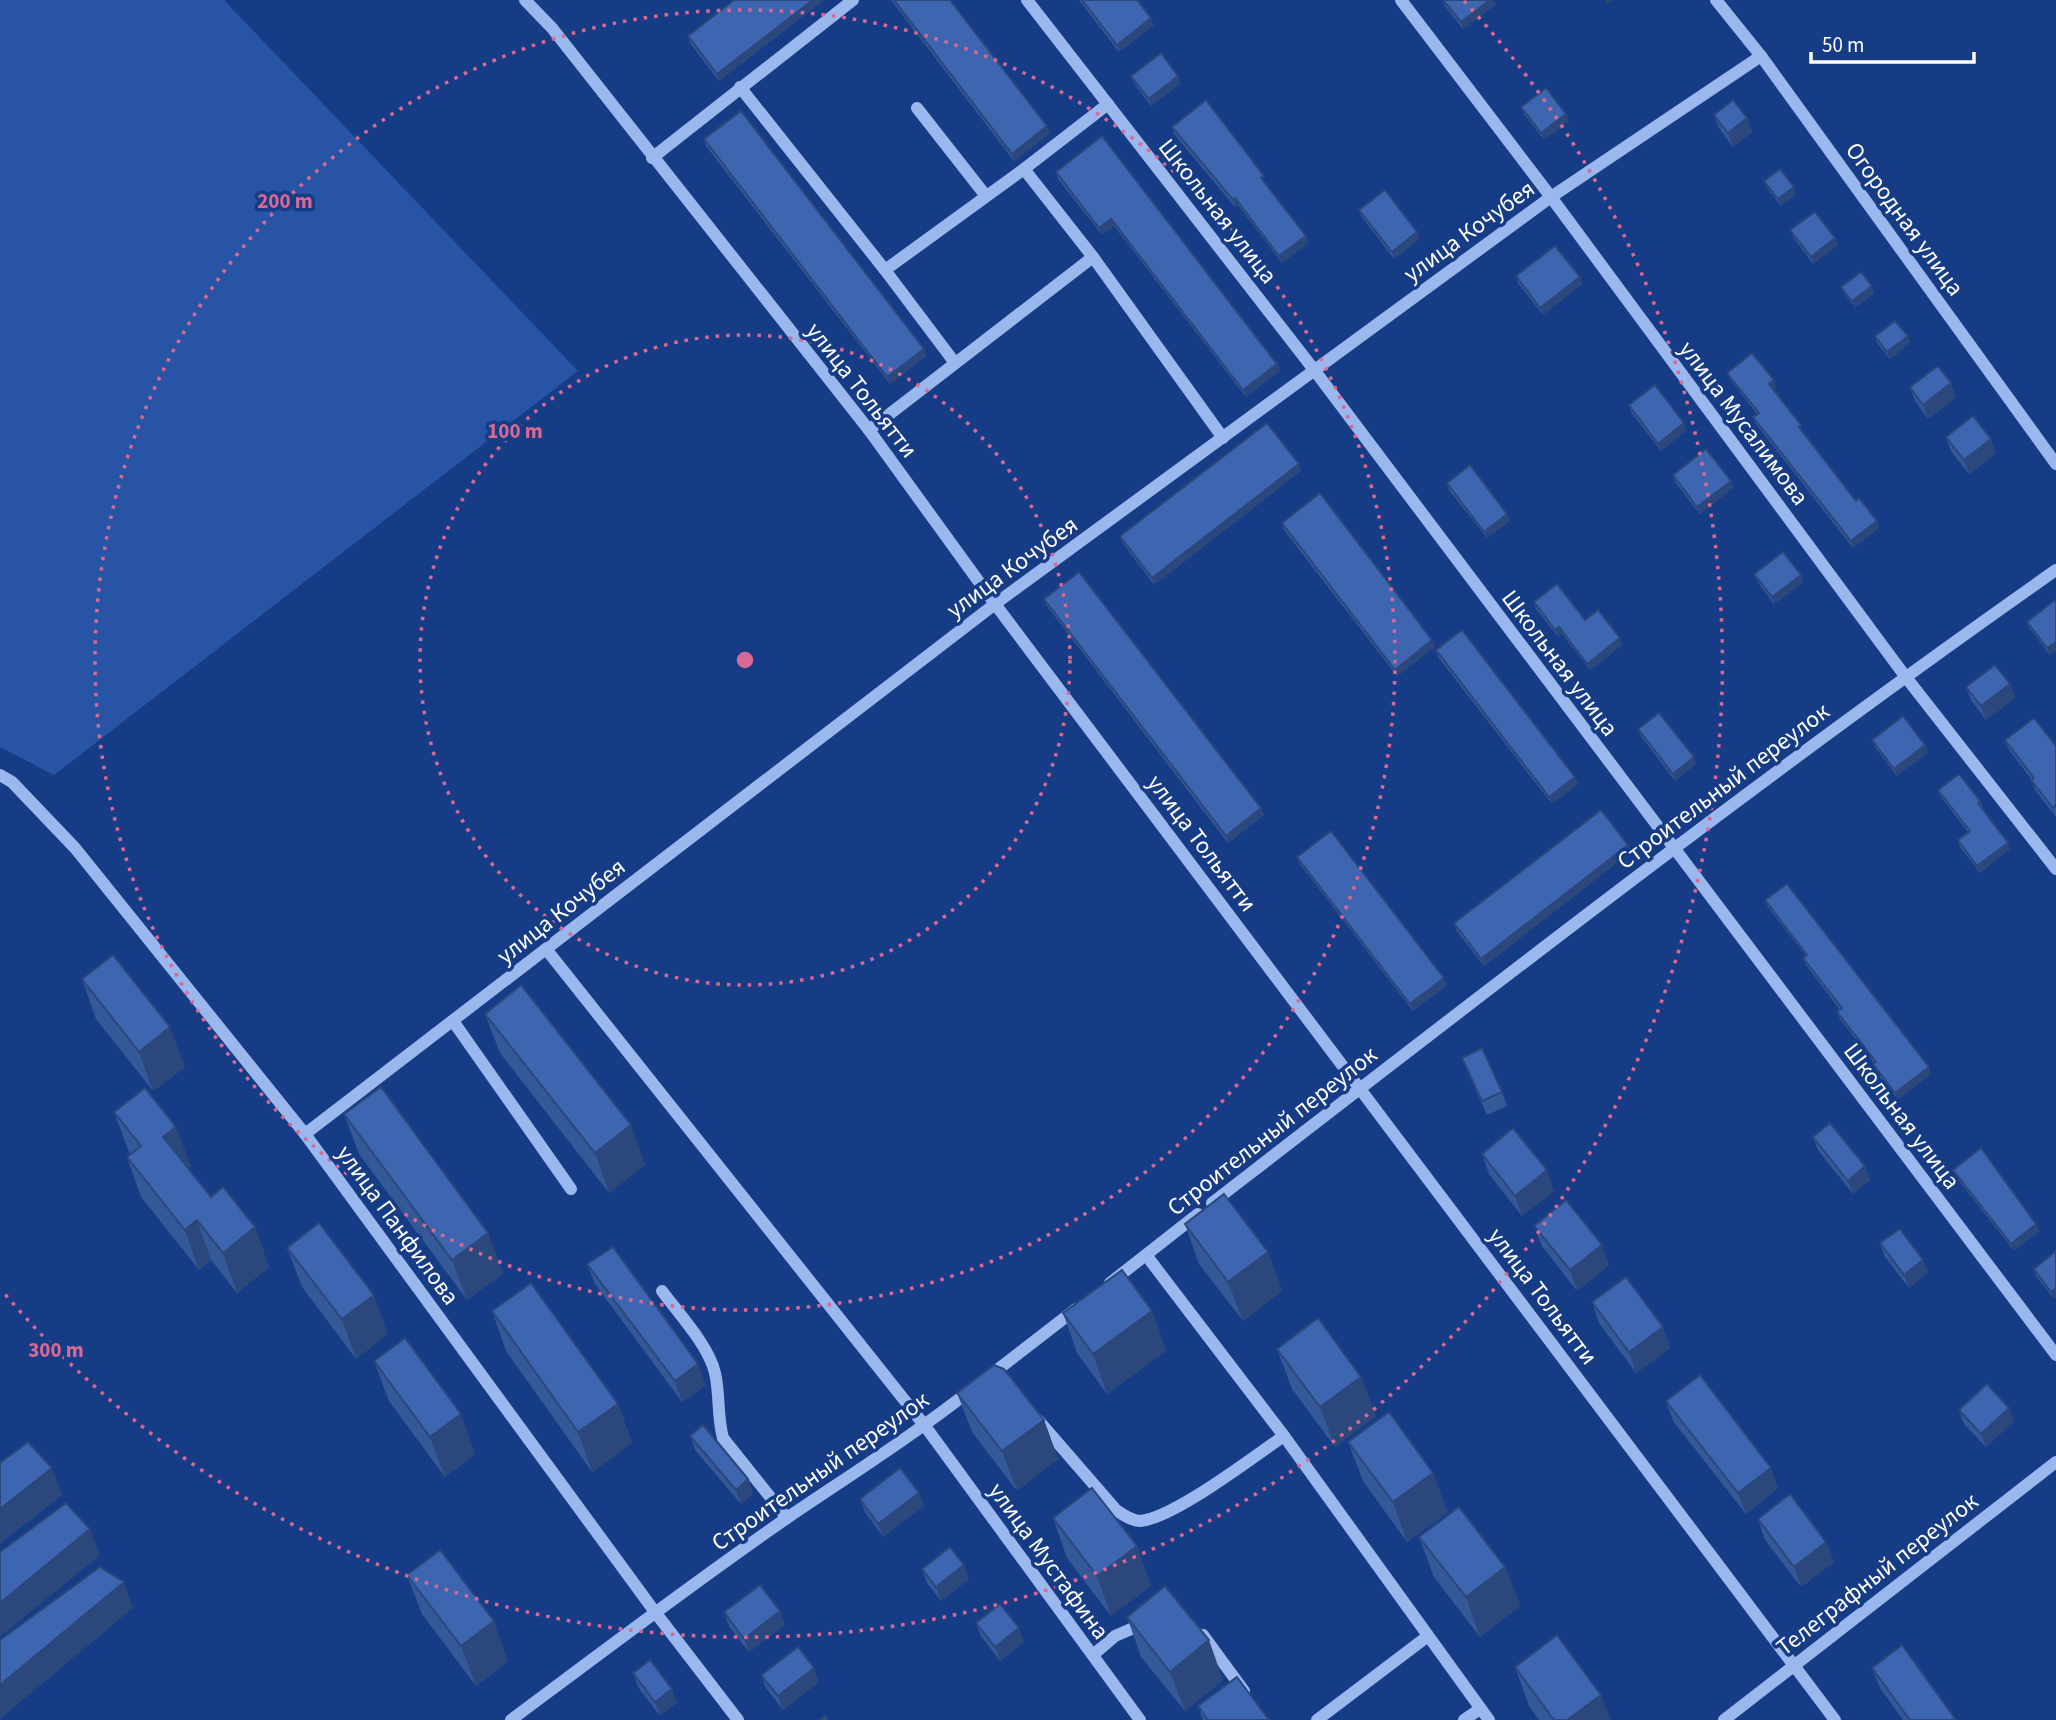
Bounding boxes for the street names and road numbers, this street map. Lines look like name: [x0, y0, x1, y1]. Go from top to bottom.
street label: Школьная улица: [1150, 131, 1285, 291]
street label: Огородная улица: [1837, 135, 1972, 303]
street label: улица Кочубея: [1396, 172, 1542, 291]
street label: улица Тольятти: [797, 315, 926, 466]
street label: улица Мусалимова: [1670, 334, 1817, 513]
street label: улица Кочубея: [939, 508, 1085, 627]
street label: Школьная улица: [1493, 583, 1626, 744]
street label: Строительный переулок: [1610, 695, 1837, 878]
street label: улица Тольятти: [1138, 767, 1265, 919]
street label: улица Кочубея: [489, 850, 633, 973]
street label: Школьная улица: [1835, 1036, 1968, 1197]
street label: Строительный переулок: [1160, 1038, 1385, 1225]
street label: улица Панфилова: [328, 1138, 468, 1312]
street label: улица Тольятти: [1479, 1220, 1606, 1372]
street label: Строительный переулок: [704, 1383, 936, 1560]
street label: улица Мустафина: [980, 1476, 1118, 1647]
street label: Телеграфный переулок: [1769, 1484, 1986, 1664]

